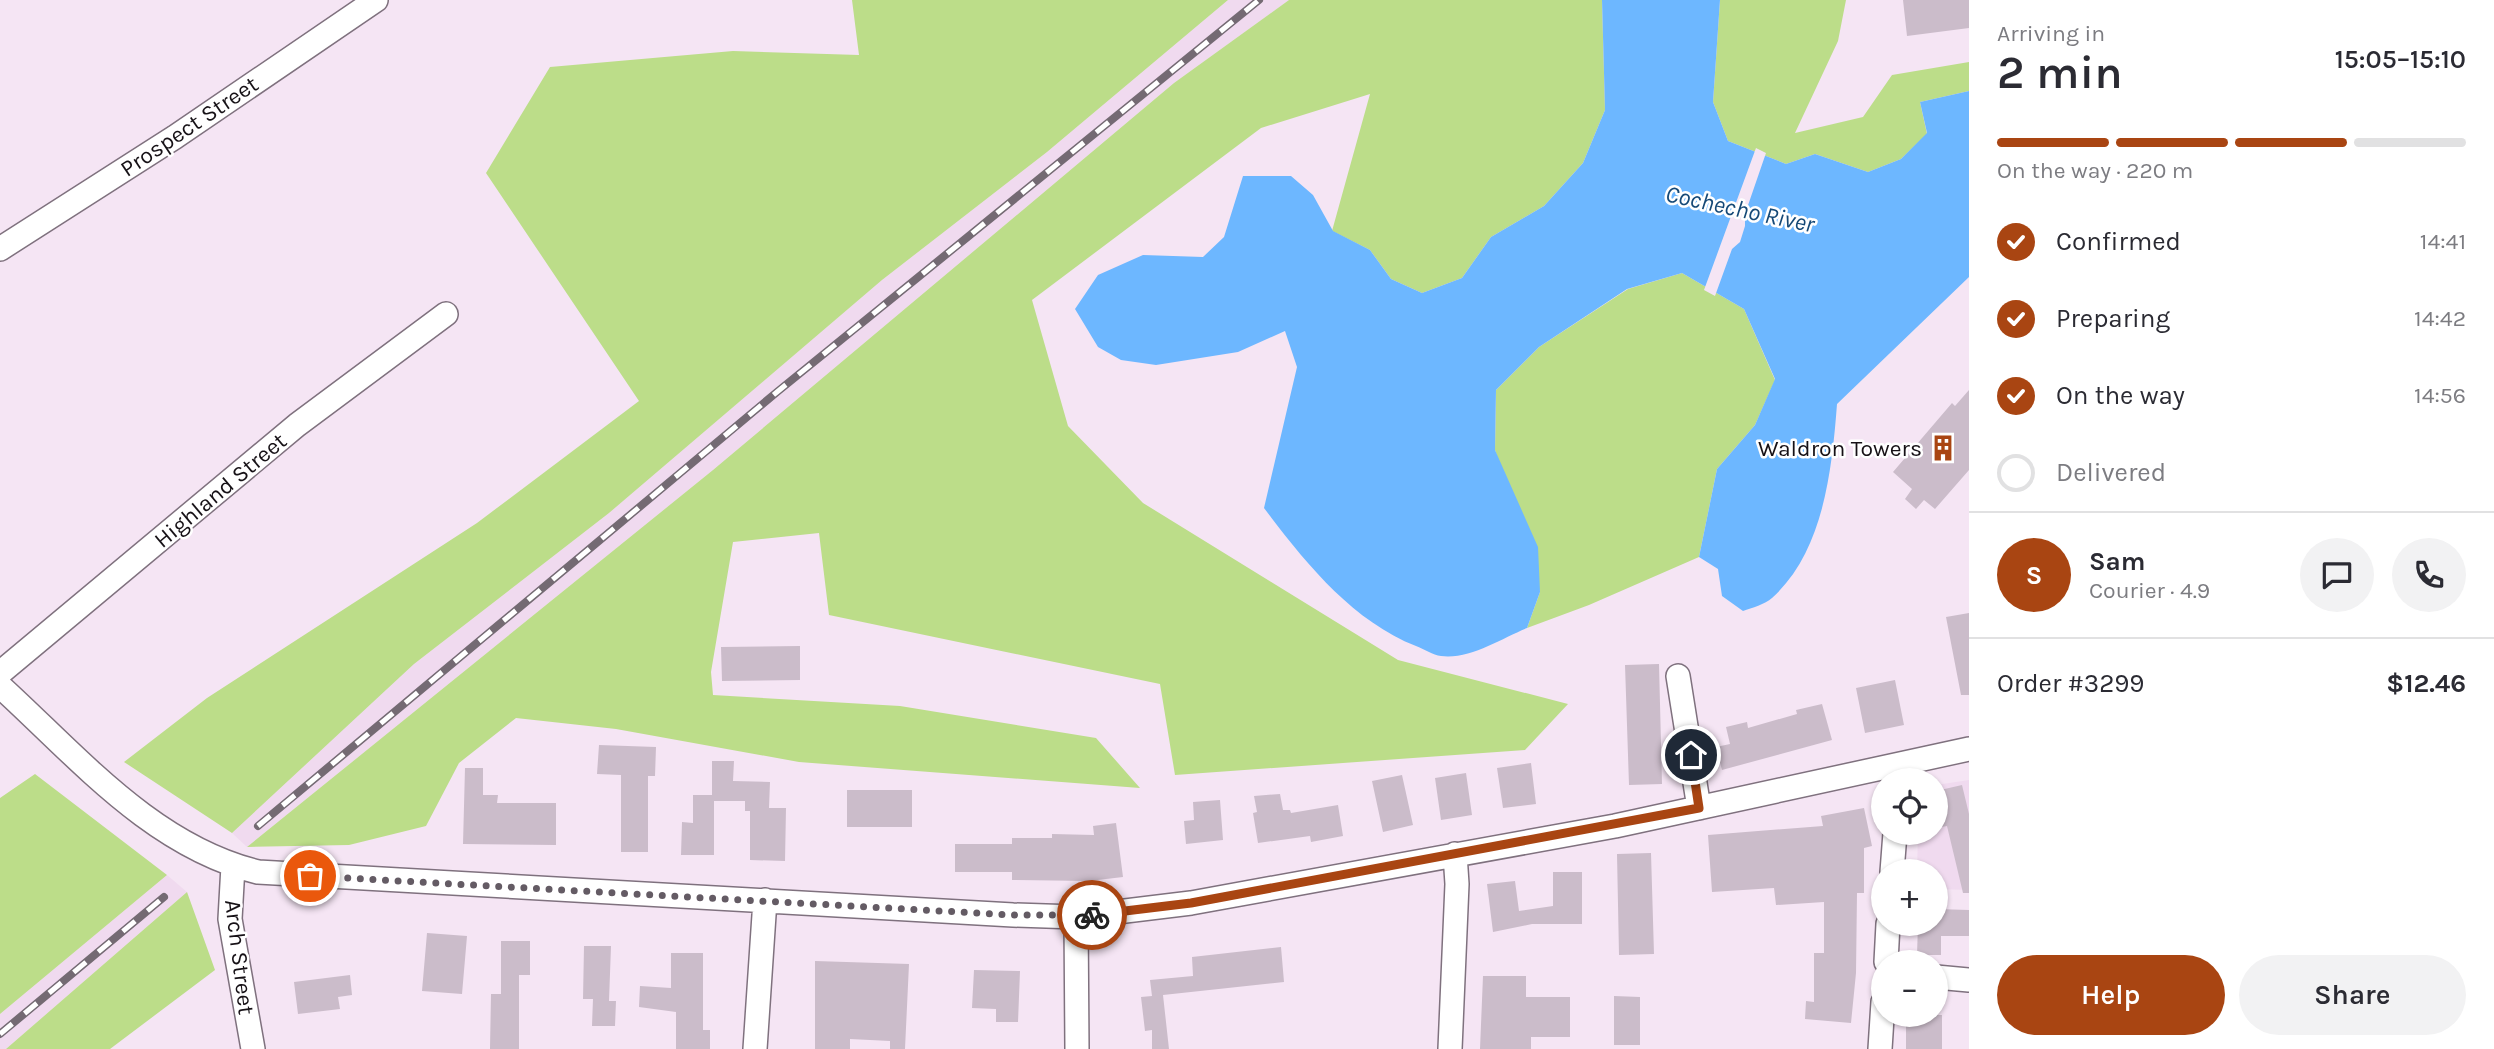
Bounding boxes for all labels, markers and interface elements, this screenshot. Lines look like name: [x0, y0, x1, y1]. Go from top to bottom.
text: Arriving in: [1997, 20, 2105, 47]
text: 15:05–15:10: [2335, 44, 2466, 75]
text: 2 min: [1997, 46, 2123, 100]
street label: Prospect Street: [115, 70, 263, 182]
text: On the way · 220 m: [1997, 157, 2193, 184]
water label: Cochecho River: [1663, 180, 1818, 239]
icon: check: [1997, 223, 2035, 261]
text: Confirmed: [2056, 226, 2181, 257]
text: 14:41: [2420, 228, 2466, 255]
icon: check: [1997, 300, 2035, 338]
text: Preparing: [2056, 303, 2170, 334]
text: 14:42: [2414, 305, 2466, 332]
icon: check: [1997, 377, 2035, 415]
text: On the way: [2056, 380, 2185, 411]
text: 14:56: [2414, 382, 2466, 409]
street label: Highland Street: [149, 427, 292, 554]
building icon: Waldron Towers: [1928, 433, 1958, 463]
place label: Waldron Towers: [1758, 435, 1922, 462]
text: Delivered: [2056, 457, 2166, 488]
button: chat: [2300, 538, 2374, 612]
button: phone: [2392, 538, 2466, 612]
text: Sam: [2089, 546, 2145, 577]
text: S: [2026, 560, 2042, 591]
text: Courier · 4.9: [2089, 577, 2210, 604]
text: Order #3299: [1997, 668, 2144, 699]
text: $12.46: [2386, 668, 2466, 699]
pin: [1661, 725, 1721, 785]
icon: home: [1672, 736, 1710, 774]
map controls: [1871, 768, 1948, 1027]
button: locate: [1871, 768, 1948, 845]
pin: [280, 846, 340, 906]
icon: bag: [291, 857, 329, 895]
button: +: [1871, 859, 1948, 936]
courier: [1057, 880, 1127, 950]
icon: bike: [1073, 896, 1111, 934]
street label: Arch Street: [219, 898, 260, 1017]
button: −: [1871, 950, 1948, 1027]
button: Help: [1997, 955, 2225, 1035]
button: Share: [2239, 955, 2466, 1035]

